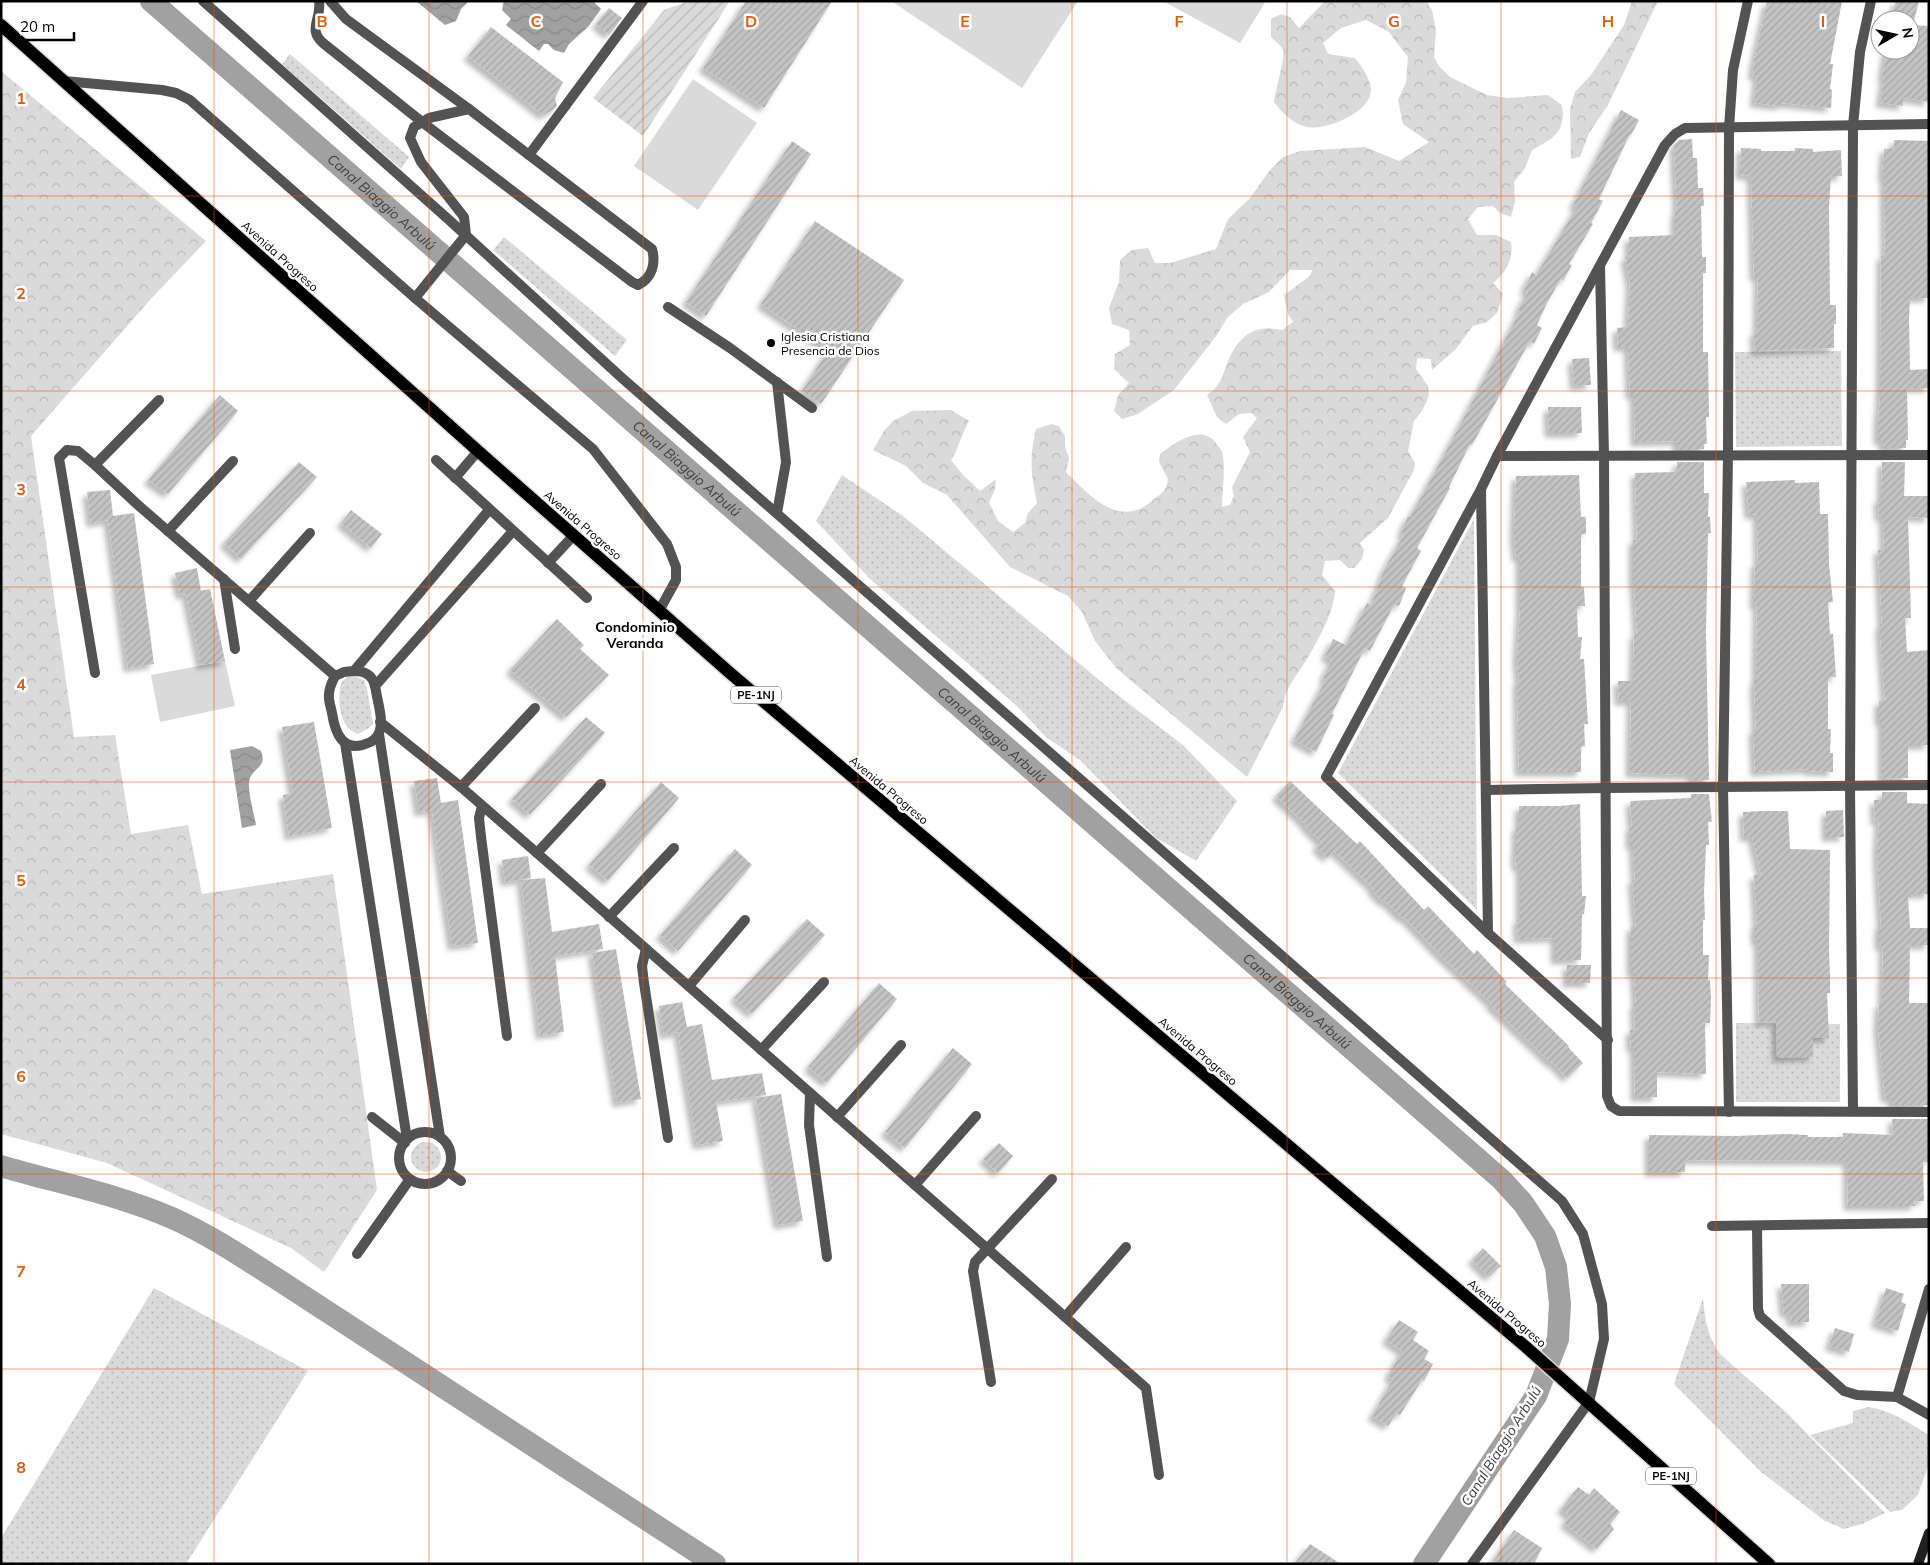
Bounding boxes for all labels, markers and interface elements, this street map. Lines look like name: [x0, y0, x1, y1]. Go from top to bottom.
scale bar: [12, 10, 75, 42]
north arrow: [1870, 10, 1920, 60]
text: B: [316, 11, 328, 31]
text: C: [531, 11, 542, 31]
text: D: [745, 11, 757, 31]
text: E: [960, 11, 970, 31]
text: F: [1174, 11, 1184, 31]
text: G: [1388, 11, 1400, 31]
text: H: [1602, 11, 1614, 31]
text: I: [1821, 11, 1825, 31]
text: 20 m: [20, 17, 55, 36]
text: N: [1898, 26, 1918, 40]
text: 1: [16, 88, 26, 108]
water label: Canal Biaggio Arbulú: [324, 150, 439, 254]
street label: Avenida Progreso: [238, 218, 322, 295]
text: 2: [16, 283, 26, 303]
place label: Iglesia Cristiana Presencia de Dios: [781, 329, 880, 358]
marker: Iglesia Cristiana Presencia de Dios: [765, 337, 777, 349]
water label: Canal Biaggio Arbulú: [629, 416, 745, 521]
text: 3: [16, 479, 26, 499]
street label: Avenida Progreso: [541, 487, 625, 563]
district label: Condominio Veranda: [595, 618, 675, 652]
text: 4: [16, 674, 26, 694]
water label: Canal Biaggio Arbulú: [934, 683, 1050, 787]
road number: PE-1NJ: [731, 686, 781, 704]
street label: Avenida Progreso: [846, 753, 932, 827]
text: 5: [16, 870, 26, 890]
water label: Canal Biaggio Arbulú: [1239, 949, 1355, 1053]
street label: Avenida Progreso: [1155, 1014, 1241, 1088]
text: 6: [16, 1066, 26, 1086]
text: 7: [16, 1261, 26, 1281]
street label: Avenida Progreso: [1464, 1276, 1550, 1350]
water label: Canal Biaggio Arbulú: [1457, 1383, 1545, 1509]
text: 8: [16, 1457, 26, 1477]
road number: PE-1NJ: [1646, 1468, 1696, 1484]

